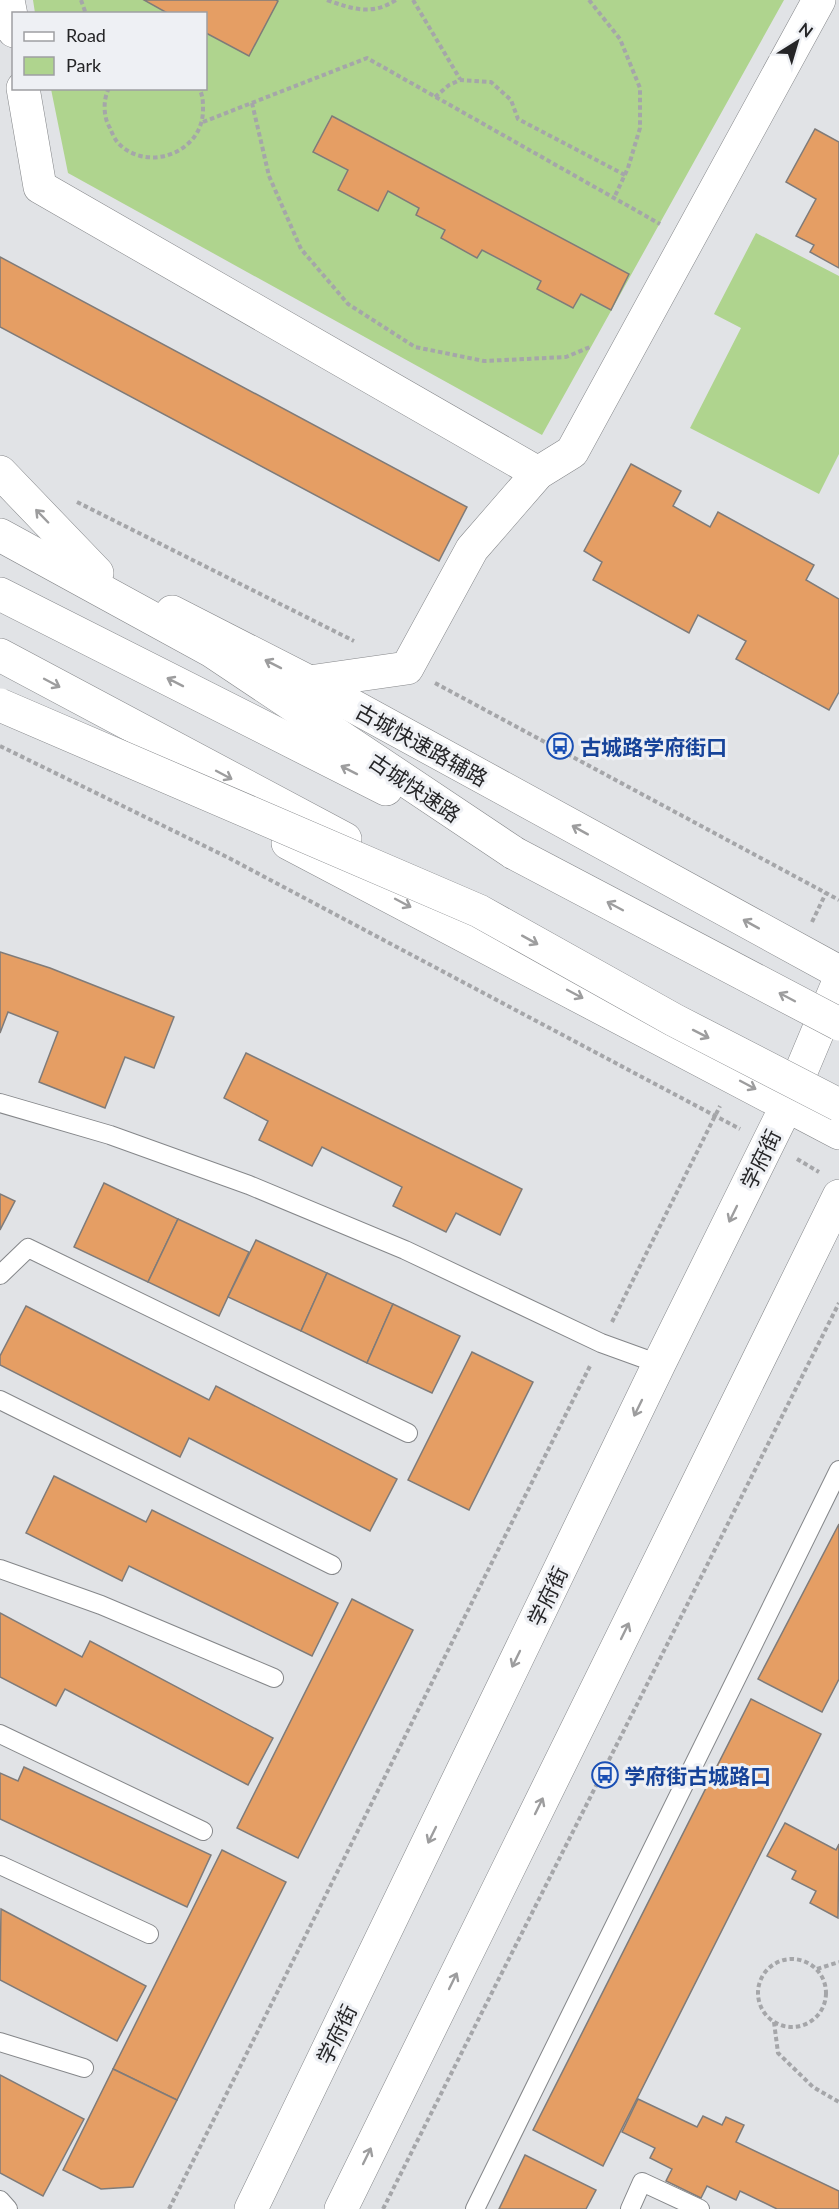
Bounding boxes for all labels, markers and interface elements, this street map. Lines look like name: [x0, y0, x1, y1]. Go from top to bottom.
legend: [12, 12, 207, 90]
north arrow: [767, 12, 827, 72]
text: N: [796, 18, 817, 41]
text: Road: [66, 24, 106, 46]
text: Park: [66, 54, 102, 76]
one-way arrow: [35, 508, 49, 523]
one-way arrow: [265, 658, 283, 669]
one-way arrow: [166, 676, 184, 688]
one-way arrow: [42, 678, 60, 689]
street label: 古城快速路辅路: [352, 697, 492, 791]
bus stop icon: 古城路学府街口: [545, 731, 575, 761]
place label: 古城路学府街口: [580, 734, 727, 759]
street label: 古城快速路: [364, 747, 466, 827]
one-way arrow: [341, 764, 359, 776]
one-way arrow: [214, 770, 232, 781]
one-way arrow: [572, 824, 589, 836]
one-way arrow: [394, 897, 411, 909]
one-way arrow: [606, 900, 624, 911]
one-way arrow: [743, 918, 760, 930]
one-way arrow: [522, 934, 539, 946]
one-way arrow: [566, 989, 584, 1000]
one-way arrow: [779, 991, 797, 1002]
one-way arrow: [692, 1028, 709, 1040]
one-way arrow: [739, 1079, 756, 1091]
street label: 学府街: [735, 1125, 785, 1193]
one-way arrow: [727, 1205, 738, 1223]
one-way arrow: [631, 1399, 643, 1417]
street label: 学府街: [522, 1562, 572, 1630]
one-way arrow: [619, 1623, 631, 1641]
one-way arrow: [510, 1650, 522, 1668]
bus stop icon: 学府街古城路口: [590, 1760, 620, 1790]
place label: 学府街古城路口: [624, 1763, 771, 1788]
one-way arrow: [533, 1798, 545, 1816]
one-way arrow: [425, 1825, 437, 1843]
one-way arrow: [447, 1973, 459, 1991]
street label: 学府街: [311, 2000, 361, 2068]
one-way arrow: [361, 2148, 373, 2166]

